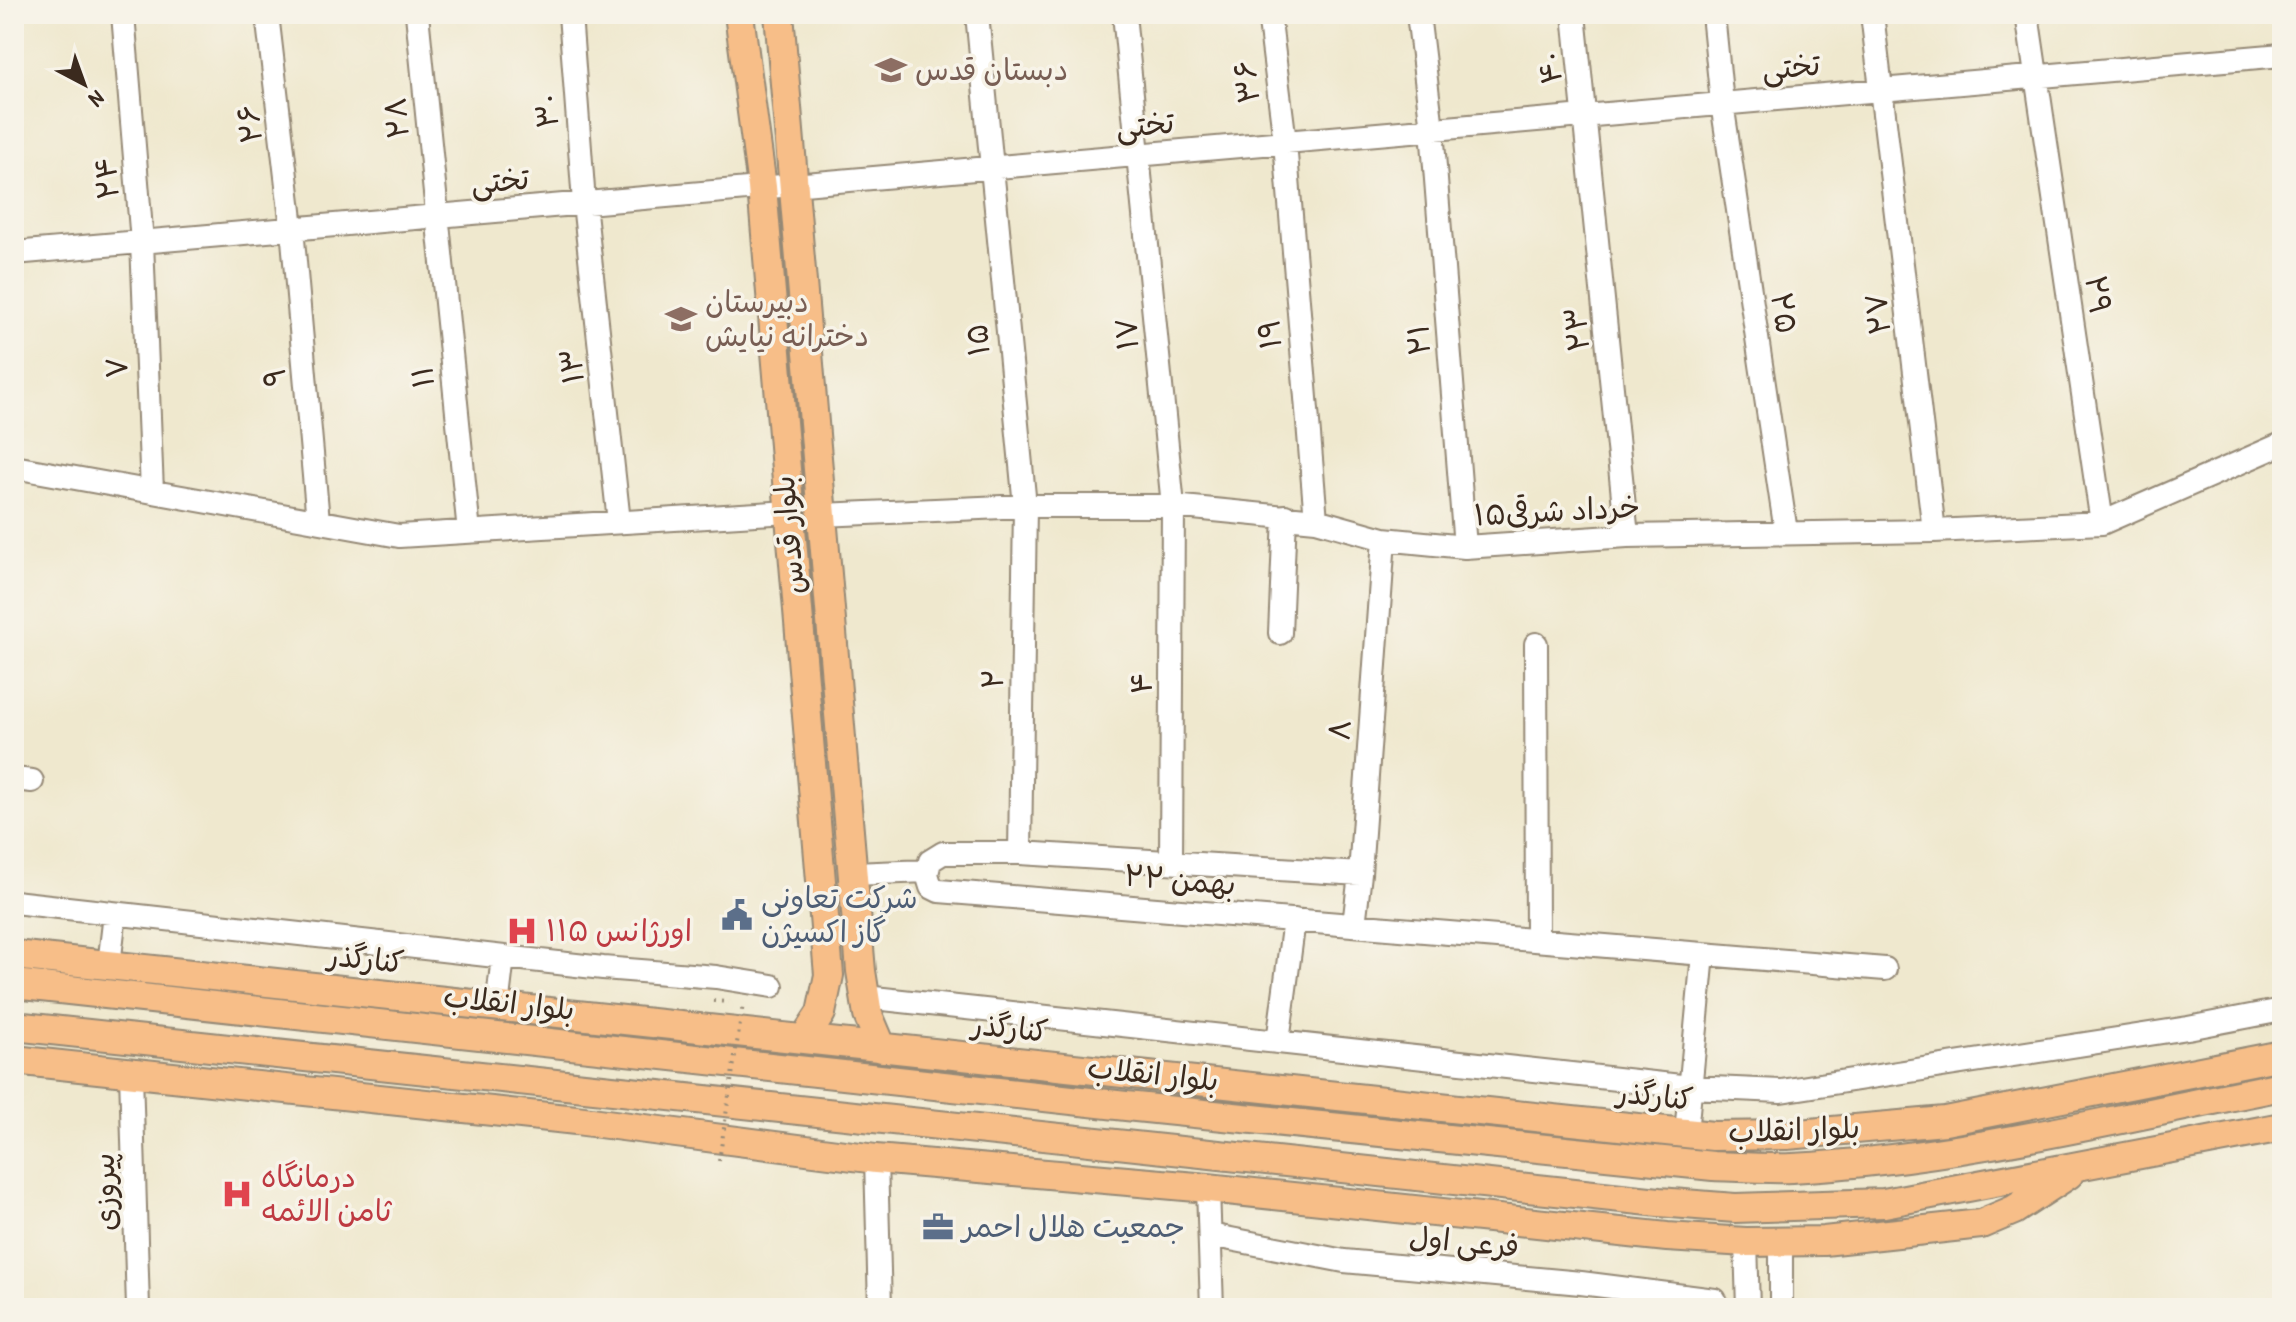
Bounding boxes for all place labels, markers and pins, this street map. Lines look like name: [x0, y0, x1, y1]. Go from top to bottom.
place label: دبستان قدس: [915, 49, 1068, 89]
school or university icon: دبستان قدس: [874, 53, 908, 87]
place label: دبیرستان دخترانه نیایش: [705, 281, 869, 355]
school or university icon: دبیرستان دخترانه نیایش: [664, 302, 698, 336]
place label: شرکت تعاونی گاز اکسیژن: [761, 877, 918, 951]
public building icon: شرکت تعاونی گاز اکسیژن: [720, 898, 754, 932]
place label: اورژانس ۱۱۵: [546, 910, 692, 950]
hospital icon: اورژانس ۱۱۵: [505, 914, 539, 948]
place label: درمانگاه ثامن الائمه: [261, 1156, 393, 1230]
hospital icon: درمانگاه ثامن الائمه: [220, 1177, 254, 1211]
place label: جمعیت هلال احمر: [959, 1206, 1185, 1246]
office icon: جمعیت هلال احمر: [921, 1210, 955, 1244]

